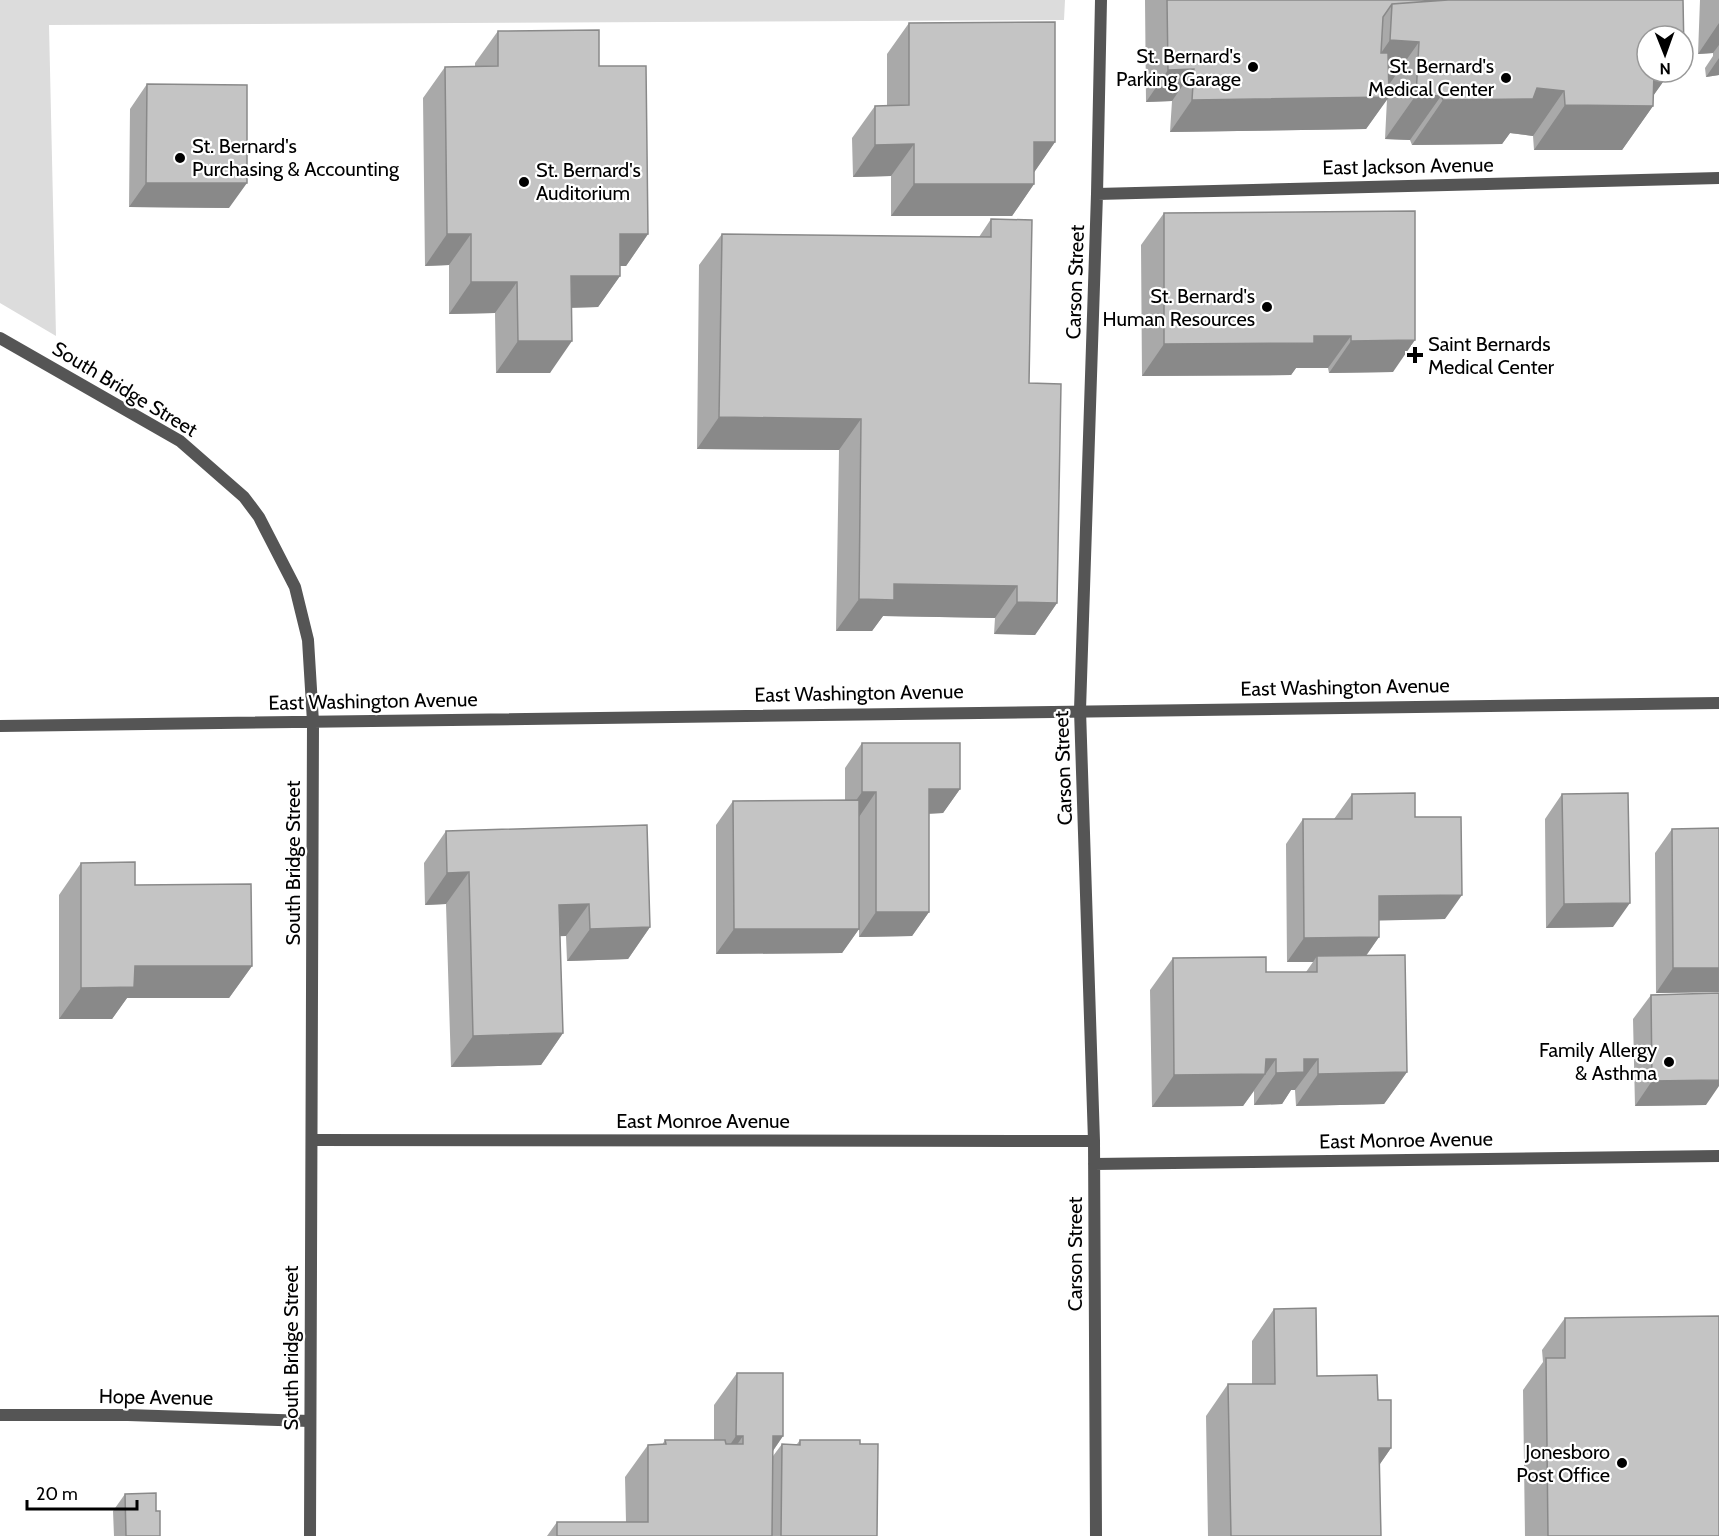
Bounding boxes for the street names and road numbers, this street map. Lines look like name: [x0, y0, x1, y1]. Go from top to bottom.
street label: East Jackson Avenue: [1322, 153, 1494, 179]
street label: Carson Street: [1061, 224, 1089, 340]
street label: South Bridge Street: [48, 336, 202, 442]
street label: East Washington Avenue: [1240, 673, 1450, 701]
street label: East Washington Avenue: [754, 679, 964, 707]
street label: East Washington Avenue: [268, 687, 478, 715]
street label: Carson Street: [1049, 710, 1077, 826]
street label: South Bridge Street: [281, 780, 305, 945]
street label: East Monroe Avenue: [616, 1109, 790, 1133]
street label: East Monroe Avenue: [1319, 1126, 1493, 1154]
street label: Carson Street: [1063, 1196, 1087, 1311]
street label: South Bridge Street: [279, 1265, 303, 1430]
street label: Hope Avenue: [99, 1384, 213, 1410]

